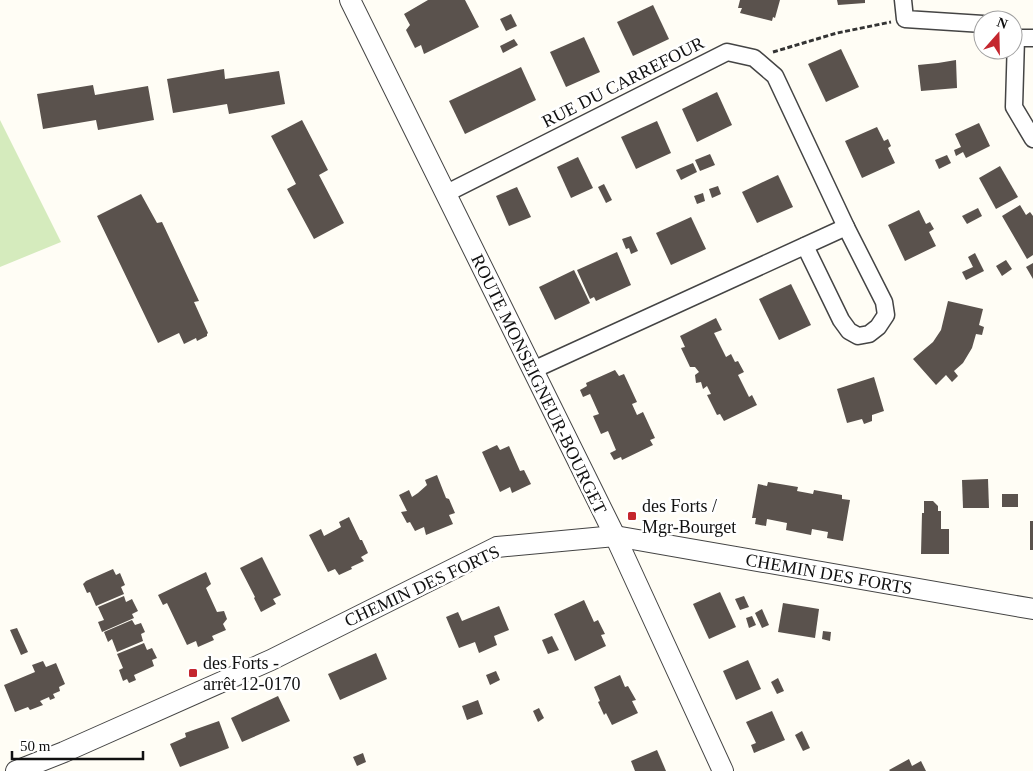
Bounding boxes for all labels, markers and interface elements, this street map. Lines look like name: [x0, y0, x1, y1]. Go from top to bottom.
north arrow: [973, 10, 1023, 60]
text: N: [995, 14, 1010, 32]
street label: RUE DU CARREFOUR: [539, 32, 707, 132]
street label: ROUTE MONSEIGNEUR-BOURGET: [467, 251, 611, 517]
place label: des Forts / Mgr-Bourget: [642, 496, 736, 537]
marker: des Forts / Mgr-Bourget: [626, 510, 638, 522]
street label: CHEMIN DES FORTS: [341, 541, 503, 631]
street label: CHEMIN DES FORTS: [744, 549, 914, 599]
place label: des Forts - arrêt 12-0170: [203, 653, 300, 694]
marker: des Forts - arrêt 12-0170: [187, 667, 199, 679]
scale bar: [12, 728, 144, 760]
text: 50 m: [20, 738, 51, 754]

